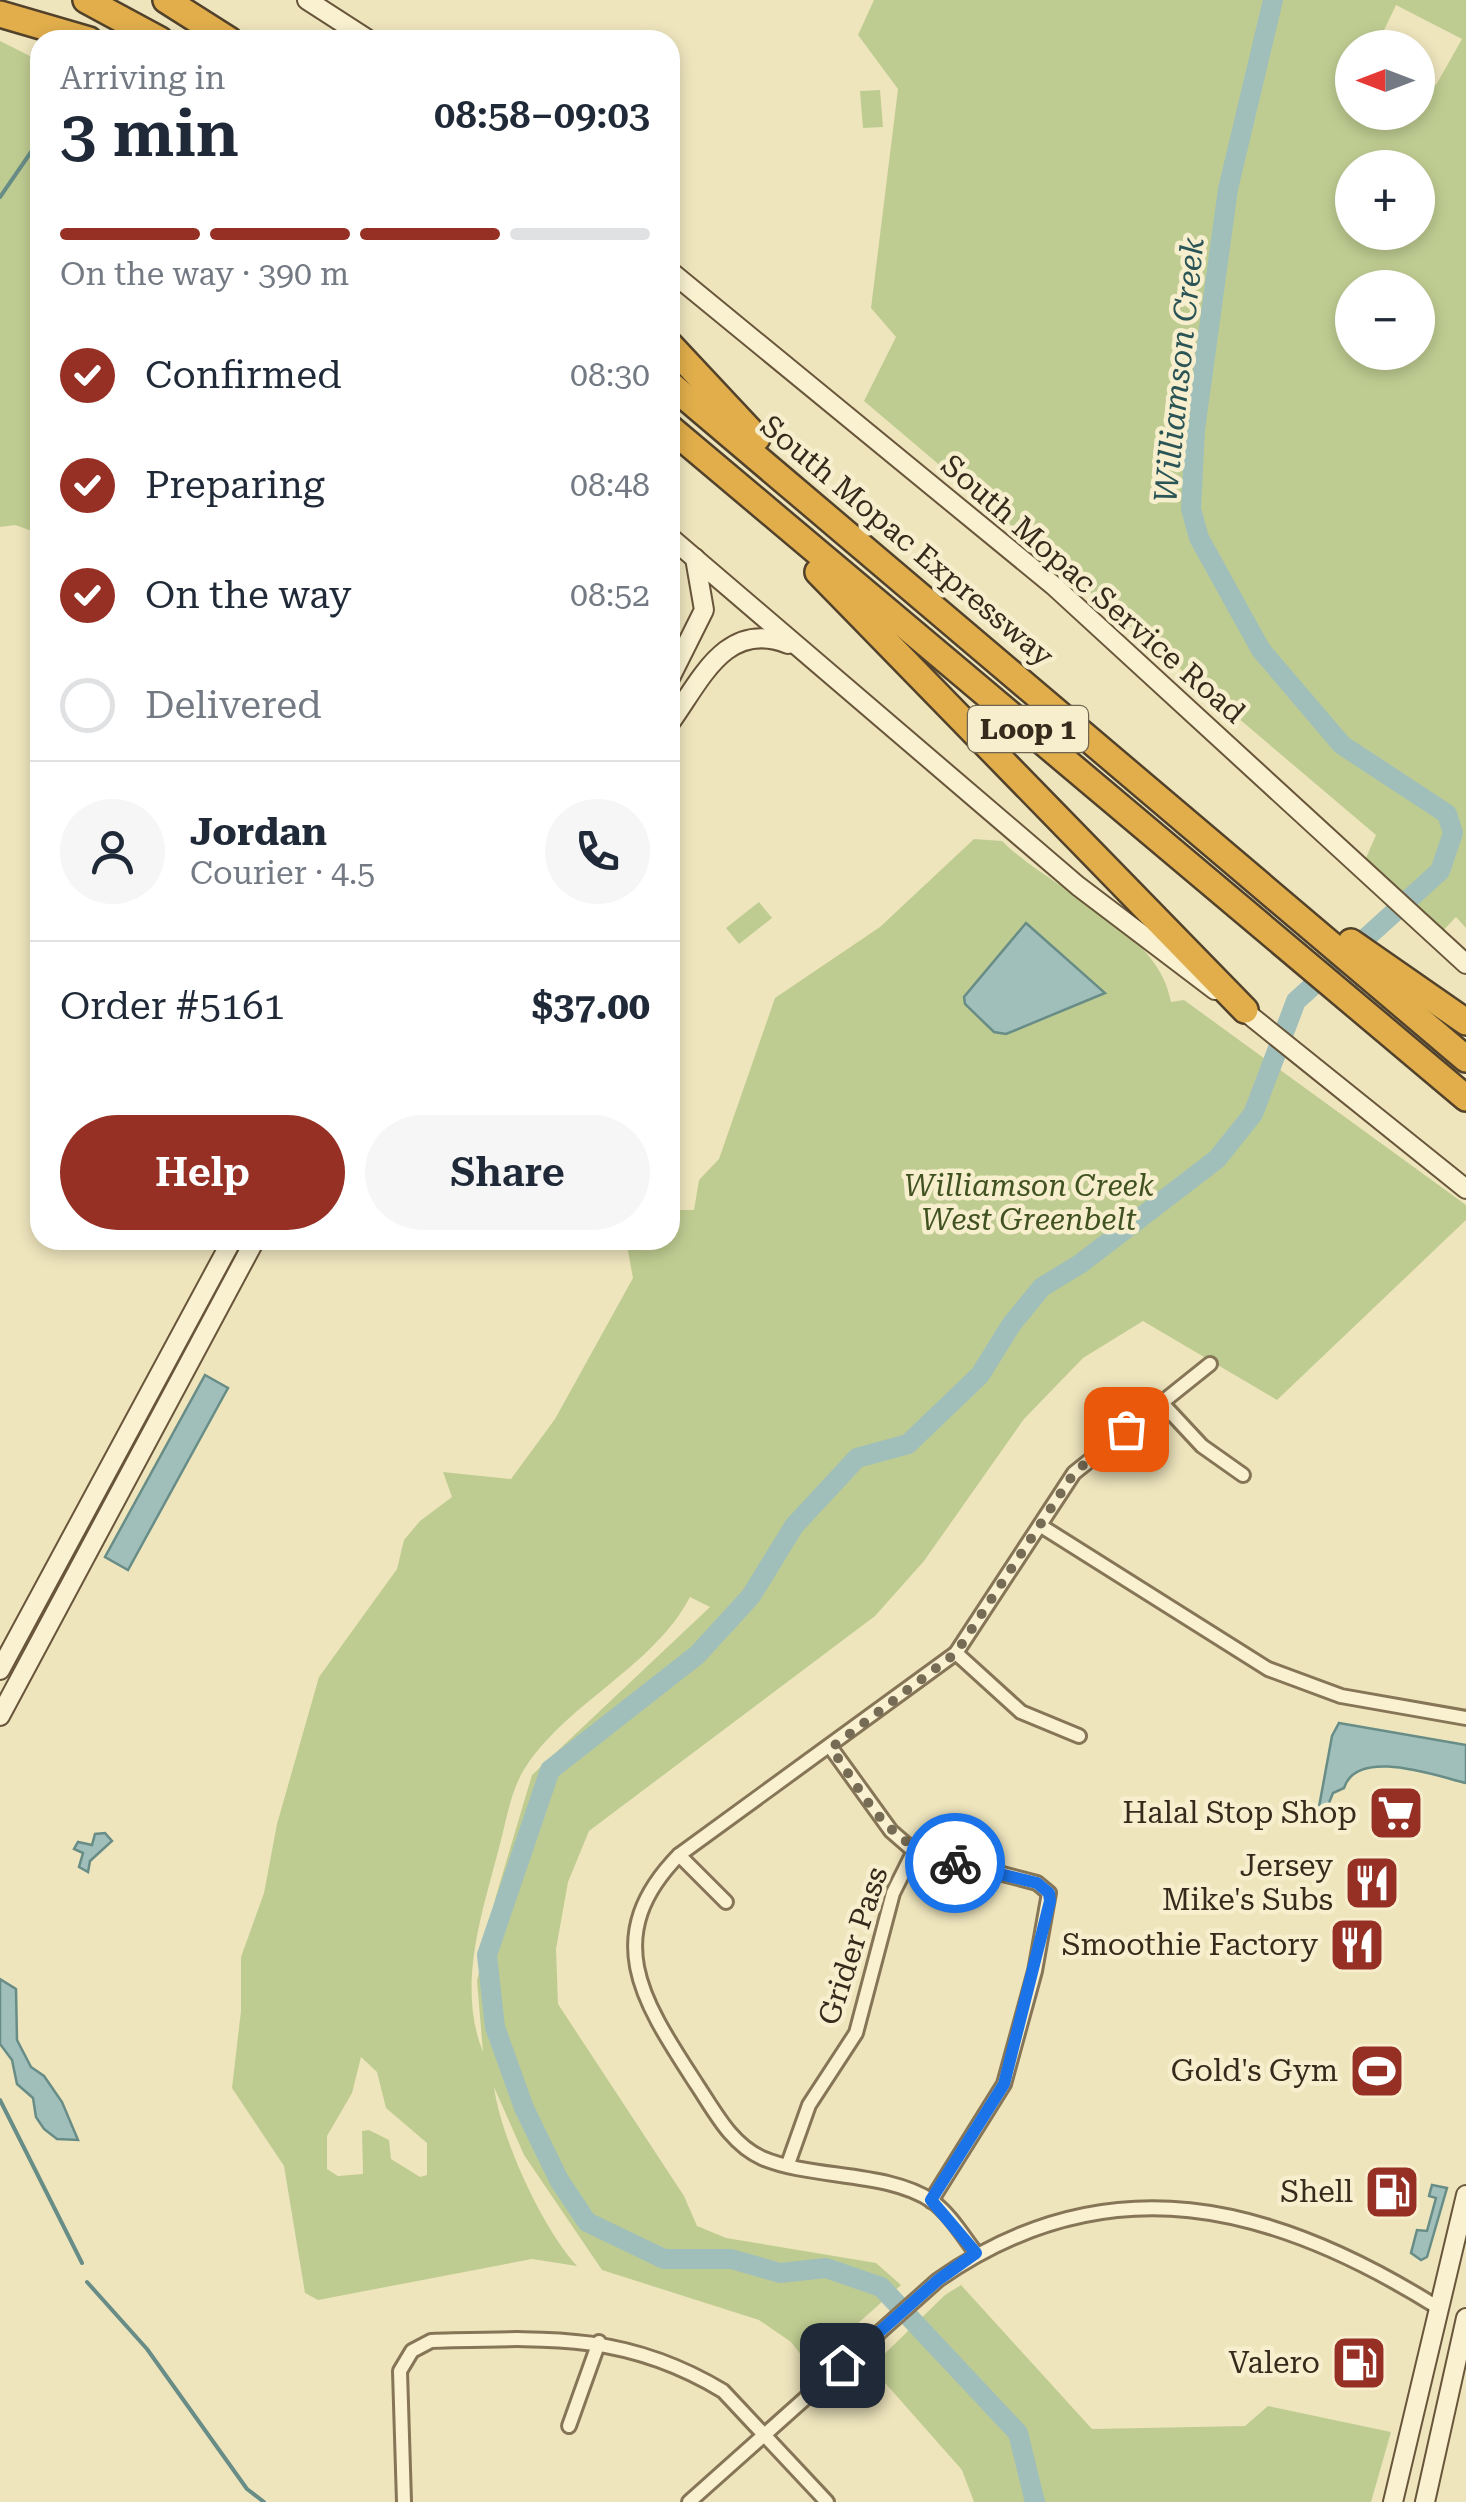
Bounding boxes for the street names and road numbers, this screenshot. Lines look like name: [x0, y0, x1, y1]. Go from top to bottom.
street label: South Mopac Expressway: [754, 408, 1061, 673]
street label: South Mopac Service Road: [934, 447, 1252, 730]
road number: Loop 1: [968, 706, 1088, 752]
street label: Grider Pass: [811, 1862, 895, 2029]

